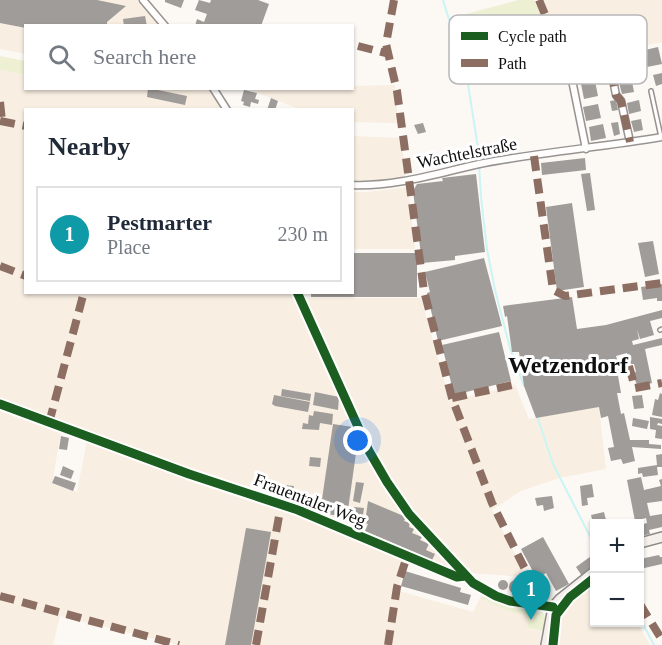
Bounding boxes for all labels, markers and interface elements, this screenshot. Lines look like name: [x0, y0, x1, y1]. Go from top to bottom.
legend: [449, 15, 647, 84]
search box: [24, 24, 354, 90]
text: Cycle path: [498, 28, 567, 46]
icon: search: [45, 41, 78, 74]
text: Search here: [93, 44, 196, 69]
text: Path: [498, 55, 526, 72]
text: Nearby: [48, 132, 130, 161]
street label: Wachtelstraße: [415, 133, 519, 172]
text: Pestmarter: [107, 210, 212, 235]
text: 1: [65, 223, 75, 245]
text: 230 m: [277, 223, 328, 245]
text: Place: [107, 236, 150, 258]
district label: Wetzendorf: [508, 352, 629, 378]
your location: [343, 426, 372, 455]
street label: Frauentaler Weg: [251, 469, 369, 531]
map controls: [590, 519, 644, 627]
button: +: [590, 519, 644, 573]
pin: 1: [512, 570, 550, 620]
button: −: [590, 573, 644, 627]

